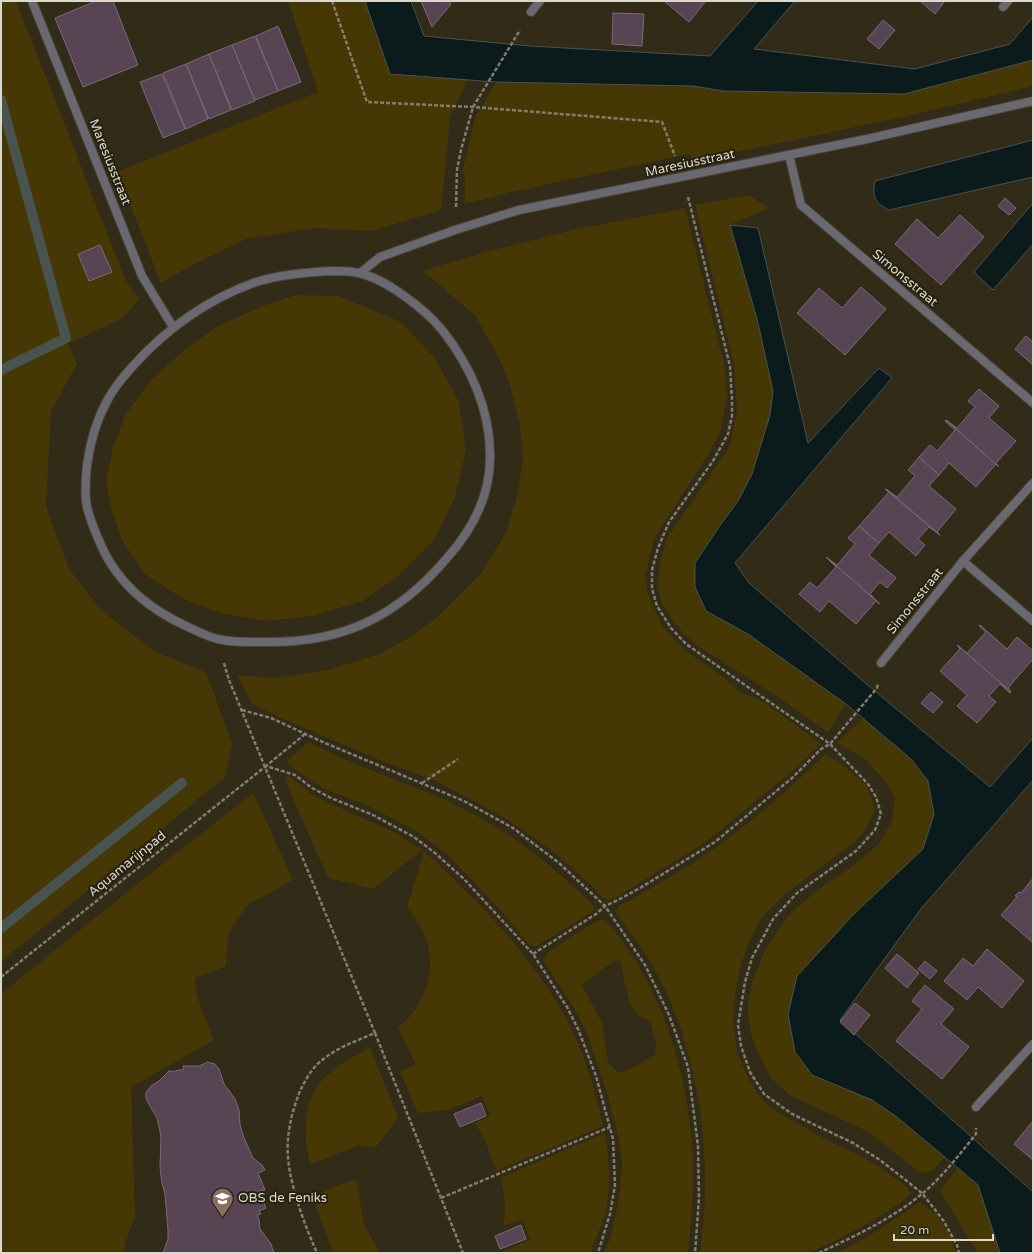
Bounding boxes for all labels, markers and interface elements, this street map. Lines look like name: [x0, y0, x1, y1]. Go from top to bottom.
street label: Maresiusstraat: [85, 117, 135, 207]
street label: Maresiusstraat: [644, 146, 736, 180]
street label: Simonsstraat: [869, 246, 941, 310]
street label: Simonsstraat: [883, 565, 947, 637]
street label: Aquamarijnpad: [85, 828, 169, 900]
school or university icon: OBS de Feniks: [210, 1185, 236, 1218]
place label: OBS de Feniks: [238, 1190, 327, 1206]
scale bar: [894, 1216, 993, 1242]
text: 20 m: [900, 1223, 929, 1237]

